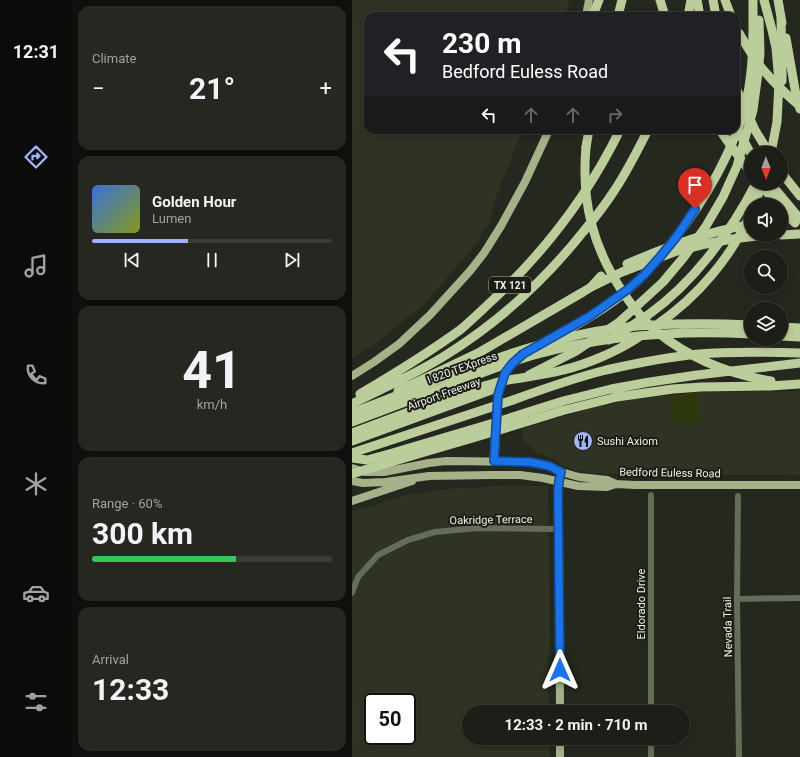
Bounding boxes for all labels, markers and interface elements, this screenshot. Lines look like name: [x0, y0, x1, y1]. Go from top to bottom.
text: 230 m: [442, 27, 521, 60]
icon: left: [376, 28, 428, 80]
text: 12:31: [13, 41, 59, 62]
text: Climate: [92, 51, 136, 66]
text: Bedford Euless Road: [442, 61, 608, 82]
text: 21°: [189, 71, 235, 106]
text: −: [92, 76, 105, 101]
text: +: [320, 76, 332, 101]
icon: left: [478, 104, 500, 126]
icon: ahead: [520, 104, 542, 126]
icon: ahead: [562, 104, 584, 126]
icon: right: [604, 104, 626, 126]
icon: directions: [22, 143, 50, 171]
north arrow: [744, 146, 788, 190]
map controls: [744, 146, 788, 346]
pin: [678, 168, 712, 209]
icon: arrive: [684, 174, 706, 196]
text: Golden Hour: [152, 193, 236, 211]
button: sound: [744, 198, 788, 242]
text: Lumen: [152, 211, 191, 226]
icon: previous: [121, 249, 143, 271]
icon: pause: [201, 249, 223, 271]
icon: next: [281, 249, 303, 271]
button: search: [744, 250, 788, 294]
icon: music: [22, 252, 50, 280]
road number: TX 121: [489, 277, 531, 293]
button: layers: [744, 302, 788, 346]
text: 41: [182, 340, 242, 401]
street label: I 820 TEXpress: [425, 349, 499, 387]
icon: phone: [22, 361, 50, 389]
street label: Airport Freeway: [406, 374, 483, 413]
text: km/h: [197, 397, 227, 412]
restaurant icon: Sushi Axiom: [572, 430, 594, 452]
place label: Sushi Axiom: [597, 435, 658, 448]
street label: Bedford Euless Road: [619, 466, 721, 480]
icon: climate: [22, 470, 50, 498]
text: Range · 60%: [92, 496, 162, 511]
street label: Oakridge Terrace: [449, 513, 533, 527]
text: 300 km: [92, 516, 193, 551]
street label: Eldorado Drive: [635, 568, 648, 639]
icon: car: [22, 579, 50, 607]
street label: Nevada Trail: [721, 597, 735, 657]
position arrow: [539, 649, 581, 691]
text: Arrival: [92, 652, 129, 667]
text: 12:33: [92, 672, 169, 707]
icon: filters: [22, 688, 50, 716]
speed limit sign: 50: [364, 693, 416, 745]
text: 12:33 · 2 min · 710 m: [505, 716, 647, 734]

